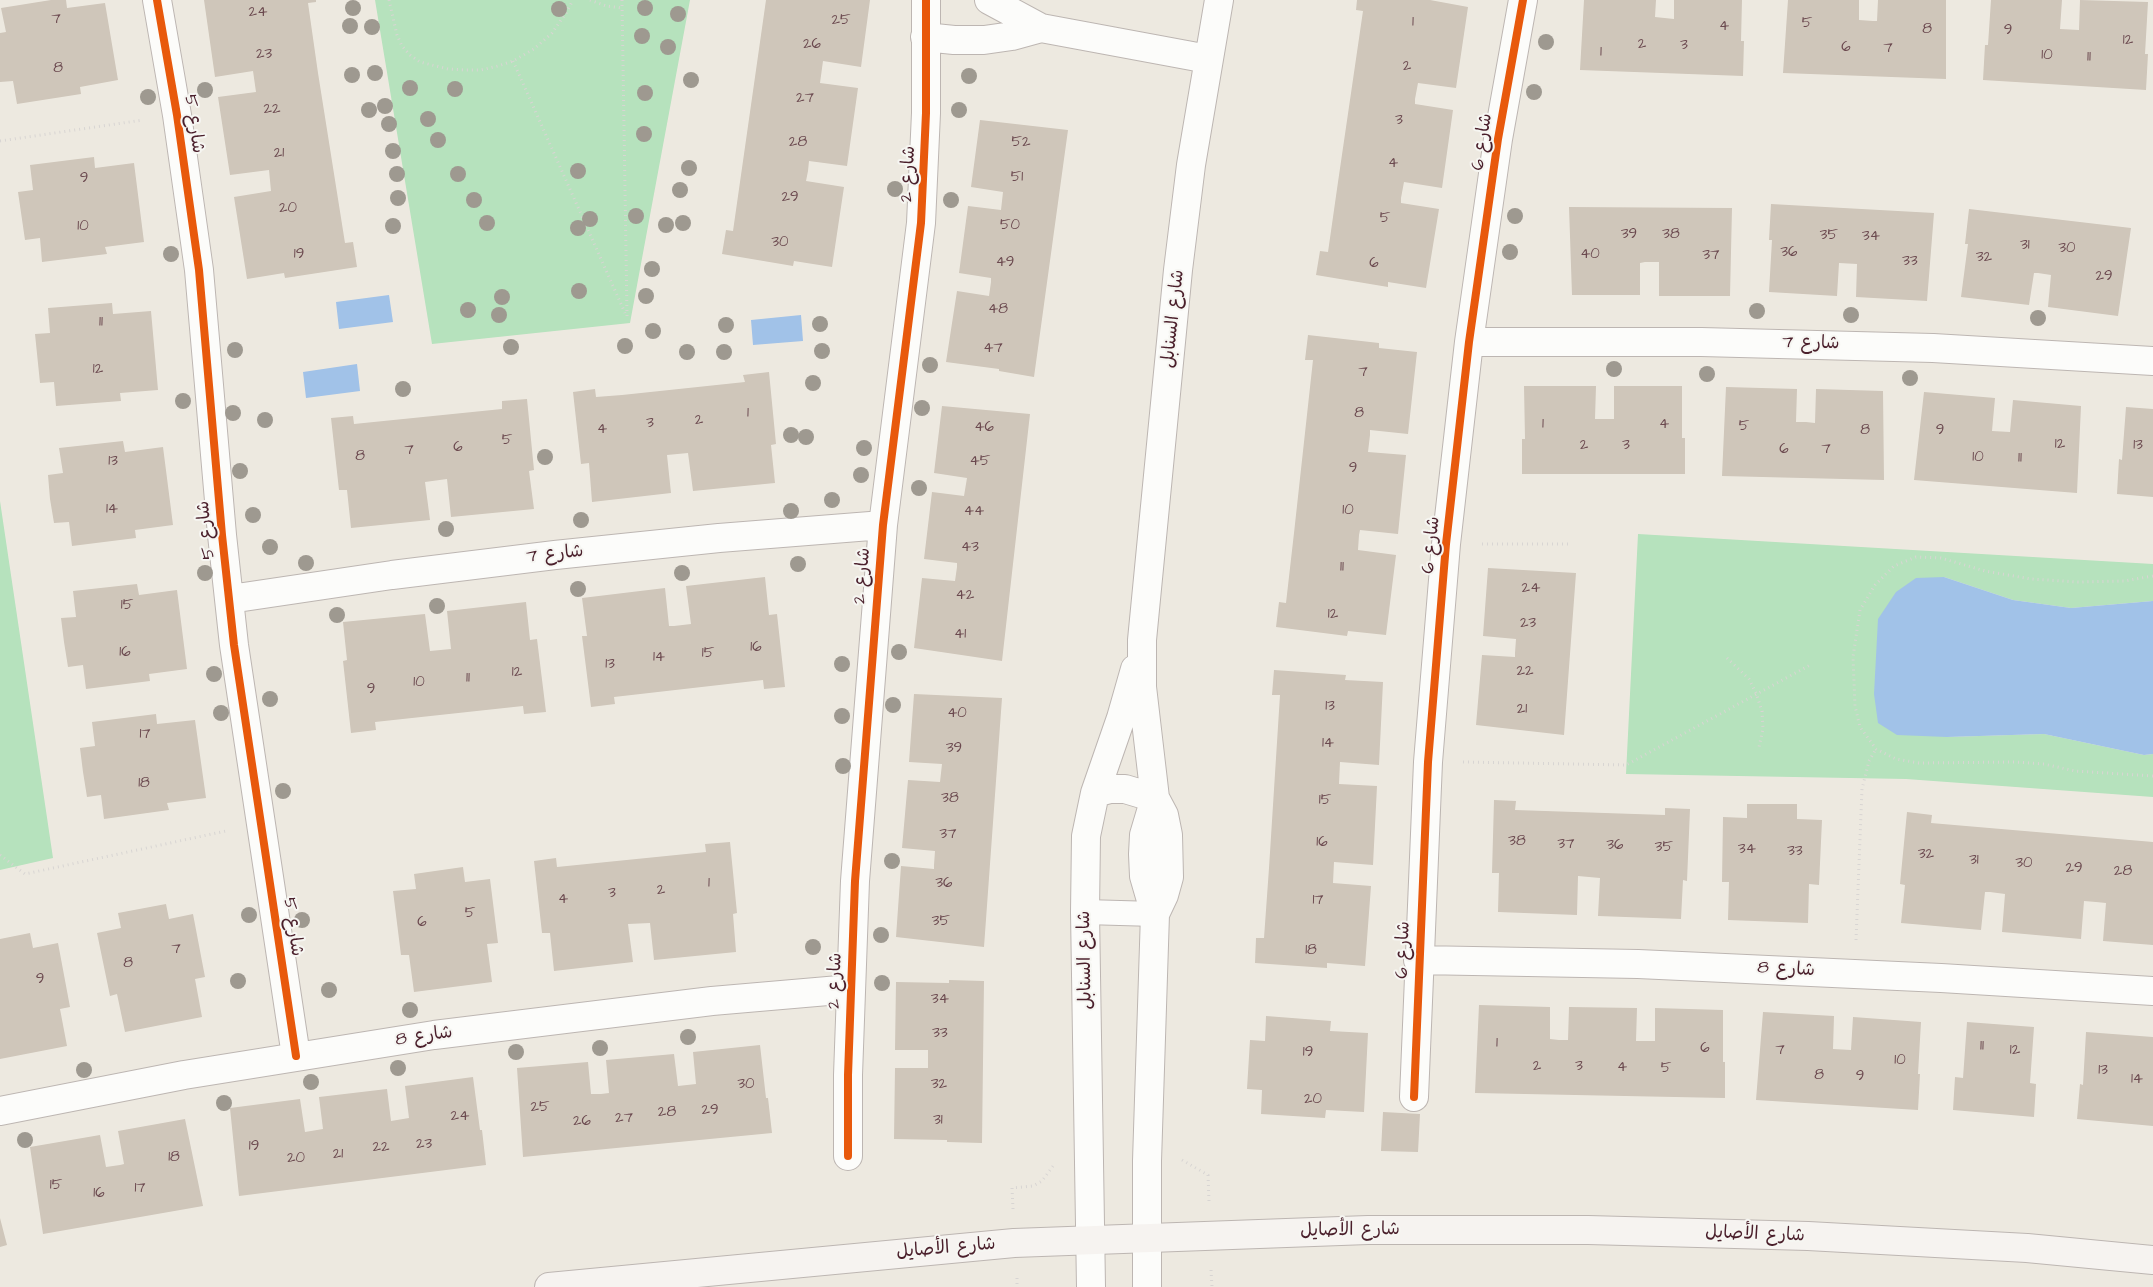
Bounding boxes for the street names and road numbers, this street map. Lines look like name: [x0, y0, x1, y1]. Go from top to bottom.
street label: شارع 5: [178, 93, 208, 155]
street label: شارع 6: [1468, 112, 1498, 172]
street label: شارع 2: [897, 145, 921, 203]
street label: شارع السنابل: [1158, 269, 1190, 369]
street label: شارع 7: [1782, 333, 1840, 355]
street label: شارع 5: [193, 500, 221, 560]
street label: شارع 6: [1418, 515, 1446, 575]
street label: شارع 7: [525, 541, 585, 569]
street label: شارع 2: [850, 547, 876, 605]
street label: شارع 5: [277, 896, 307, 958]
street label: شارع السنابل: [1074, 910, 1098, 1010]
street label: شارع 6: [1392, 921, 1416, 979]
street label: شارع 2: [824, 952, 848, 1010]
street label: شارع 8: [1757, 958, 1815, 982]
street label: شارع 8: [394, 1022, 454, 1052]
street label: شارع الأصايل: [1300, 1219, 1400, 1243]
street label: شارع الأصايل: [1705, 1222, 1805, 1248]
street label: شارع الأصايل: [895, 1234, 997, 1264]

